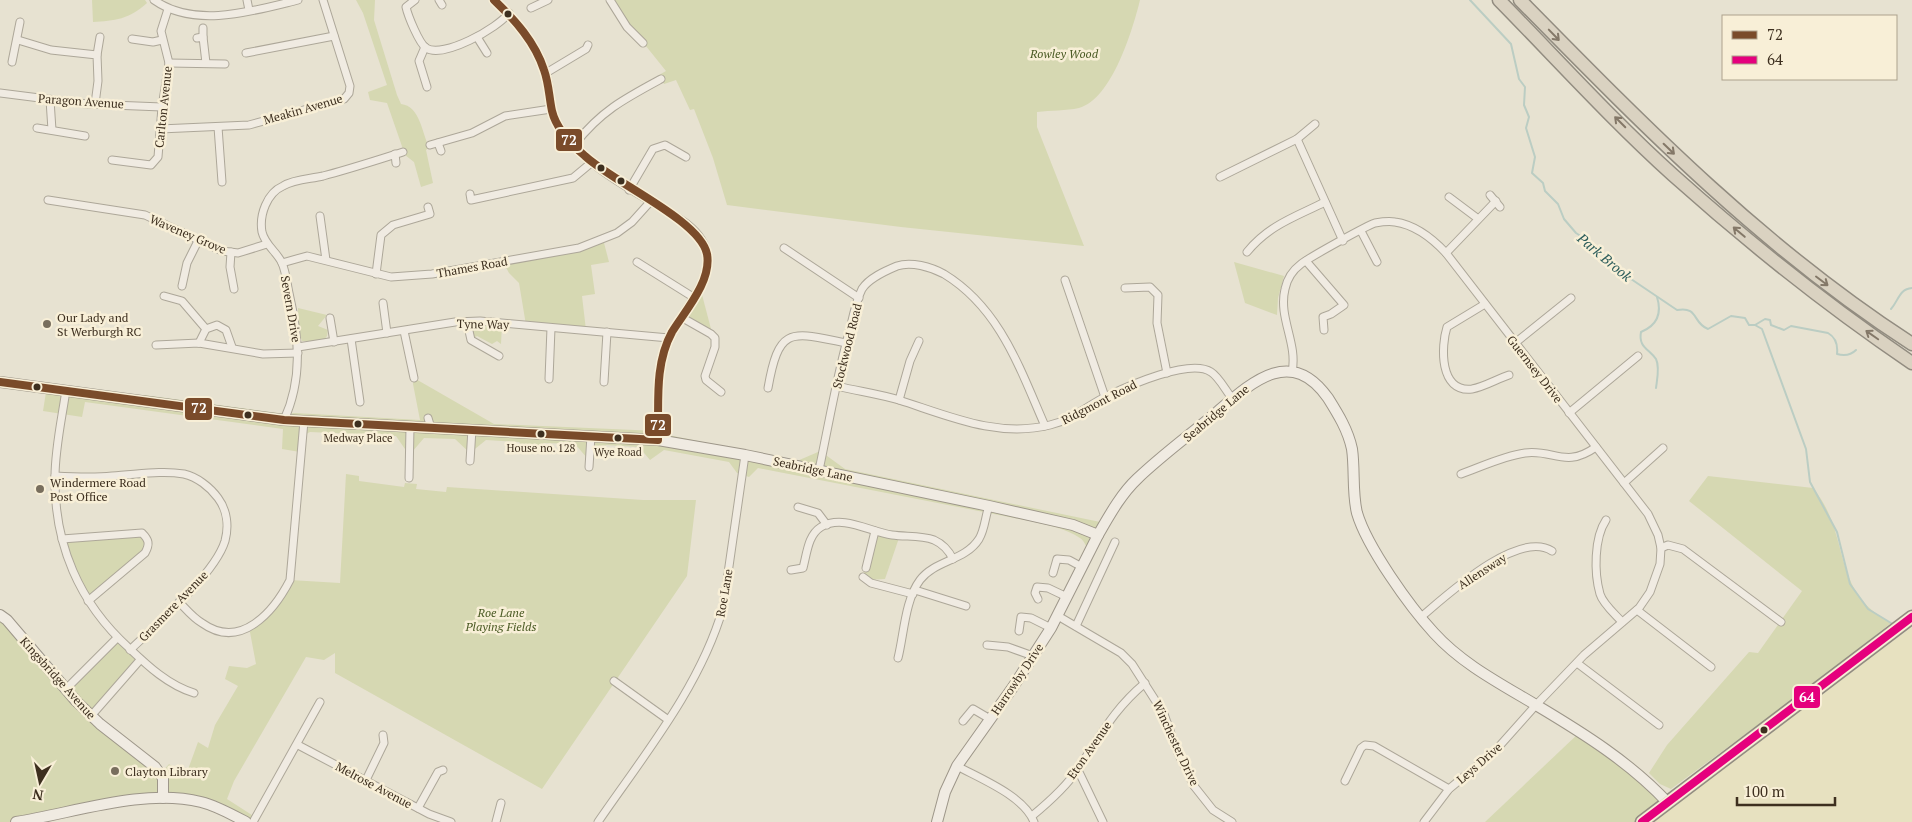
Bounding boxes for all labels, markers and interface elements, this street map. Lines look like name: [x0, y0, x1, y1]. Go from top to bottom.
unlabelled marker: [503, 9, 513, 19]
legend: [1722, 15, 1897, 80]
text: 72: [1767, 24, 1783, 44]
one-way arrow: [1548, 29, 1560, 41]
park label: Rowley Wood: [1029, 46, 1099, 61]
text: 64: [1767, 49, 1783, 69]
street label: Carlton Avenue: [151, 65, 175, 149]
street label: Paragon Avenue: [38, 91, 124, 111]
street label: Meakin Avenue: [262, 91, 344, 127]
one-way arrow: [1613, 116, 1626, 128]
line badge: 72: [555, 128, 583, 152]
text: 72: [561, 130, 577, 149]
one-way arrow: [1663, 143, 1675, 155]
unlabelled marker: [596, 163, 606, 173]
unlabelled marker: [616, 176, 626, 186]
street label: Waveney Grove: [148, 211, 228, 257]
one-way arrow: [1733, 227, 1746, 238]
water label: Park Brook: [1573, 228, 1637, 286]
street label: Thames Road: [435, 253, 509, 281]
street label: Severn Drive: [278, 274, 304, 344]
one-way arrow: [1815, 276, 1829, 286]
street label: Stockwood Road: [829, 301, 865, 390]
place label: Our Lady and St Werburgh RC: [57, 310, 141, 339]
street label: Tyne Way: [457, 316, 510, 332]
marker: Our Lady and St Werburgh RC: [41, 318, 53, 330]
one-way arrow: [1865, 330, 1879, 340]
street label: Guernsey Drive: [1504, 332, 1566, 406]
street label: Ridgmont Road: [1059, 376, 1139, 427]
street label: Seabridge Lane: [1180, 381, 1252, 445]
unlabelled marker: [32, 382, 42, 392]
line badge: 72: [184, 397, 213, 421]
text: 72: [191, 398, 207, 417]
unlabelled marker: [243, 410, 253, 420]
line badge: 72: [644, 413, 672, 437]
text: 72: [650, 415, 666, 434]
marker: Medway Place: [353, 419, 363, 429]
marker: House no. 128: [536, 429, 546, 439]
place label: Medway Place: [324, 431, 393, 445]
marker: Wye Road: [613, 433, 623, 443]
place label: House no. 128: [507, 441, 576, 455]
place label: Wye Road: [594, 445, 642, 459]
street label: Seabridge Lane: [772, 453, 854, 485]
place label: Windermere Road Post Office: [50, 475, 146, 504]
marker: Windermere Road Post Office: [34, 483, 46, 495]
street label: Allensway: [1455, 549, 1510, 592]
street label: Grasmere Avenue: [135, 567, 211, 645]
street label: Roe Lane: [712, 568, 736, 618]
park label: Roe Lane Playing Fields: [465, 605, 536, 634]
street label: Kingsbridge Avenue: [17, 634, 99, 722]
street label: Harrowby Drive: [988, 640, 1046, 718]
line badge: 64: [1793, 685, 1821, 709]
text: 64: [1799, 687, 1815, 706]
street label: Winchester Drive: [1150, 698, 1202, 788]
street label: Eton Avenue: [1064, 718, 1114, 782]
unlabelled marker: [1759, 725, 1769, 735]
street label: Leys Drive: [1453, 739, 1505, 787]
north arrow: [15, 757, 65, 807]
street label: Melrose Avenue: [333, 759, 415, 811]
place label: Clayton Library: [125, 764, 209, 779]
marker: Clayton Library: [109, 765, 121, 777]
scale bar: [1737, 774, 1834, 806]
text: 100 m: [1744, 781, 1785, 801]
text: N: [31, 785, 45, 806]

